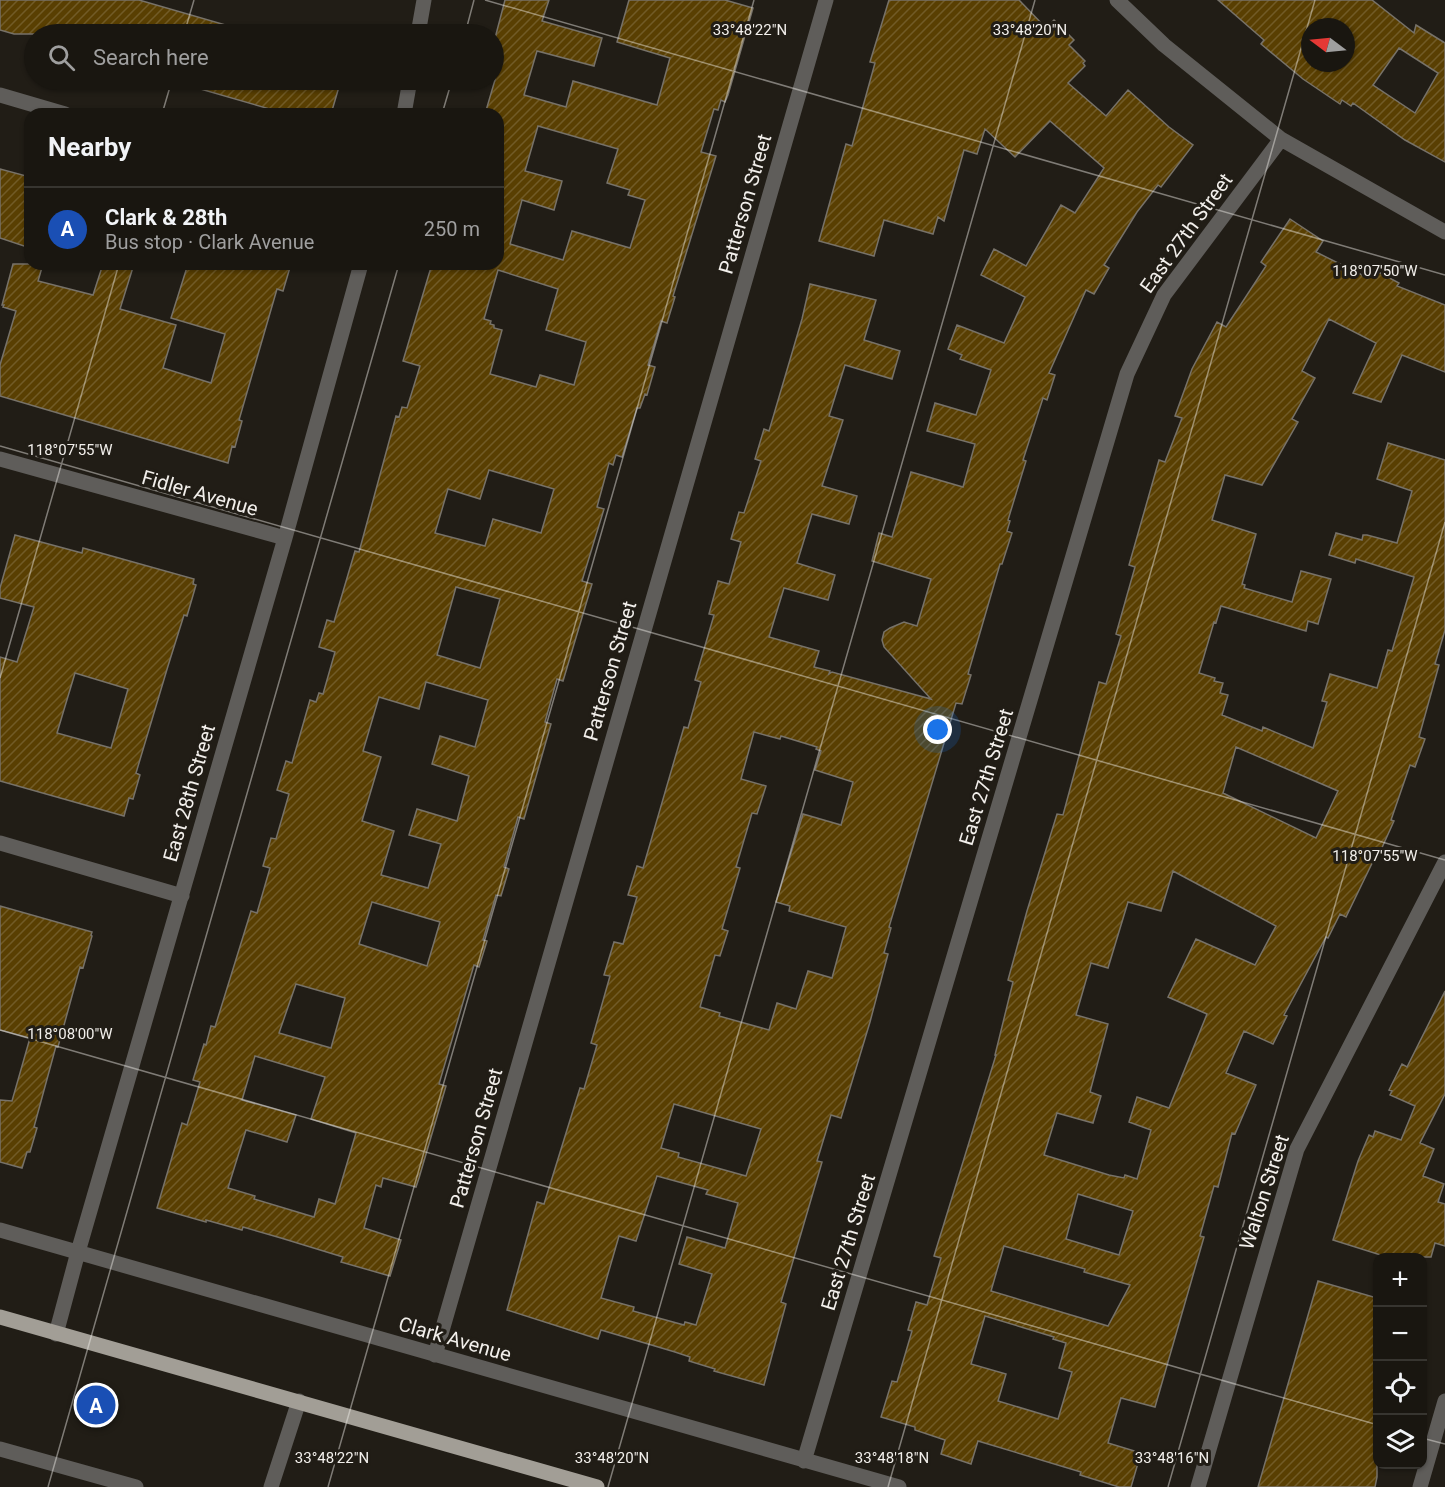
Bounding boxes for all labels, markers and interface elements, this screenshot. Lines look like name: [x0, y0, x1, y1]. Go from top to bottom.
north arrow: [1301, 18, 1355, 72]
text: 33°48'22"N: [713, 21, 787, 39]
text: 33°48'20"N: [993, 21, 1067, 39]
search box: [24, 24, 504, 90]
icon: search: [45, 41, 78, 74]
text: Search here: [93, 45, 209, 70]
street label: Patterson Street: [714, 131, 776, 277]
text: Nearby: [48, 132, 131, 162]
street label: East 27th Street: [1135, 169, 1237, 297]
text: Clark & 28th: [105, 205, 227, 230]
text: A: [61, 217, 74, 241]
text: 250 m: [424, 217, 480, 241]
text: Bus stop · Clark Avenue: [105, 230, 314, 254]
text: 118°07'50"W: [1332, 262, 1418, 280]
text: 118°07'55"W: [27, 441, 113, 459]
street label: Fidler Avenue: [139, 465, 261, 521]
street label: Patterson Street: [579, 598, 641, 744]
street label: East 27th Street: [954, 706, 1018, 848]
your location: [923, 715, 952, 744]
street label: East 28th Street: [158, 722, 220, 864]
text: 118°07'55"W: [1332, 847, 1418, 865]
text: 118°08'00"W: [27, 1025, 113, 1043]
street label: Patterson Street: [445, 1065, 507, 1211]
street label: Walton Street: [1234, 1131, 1294, 1253]
street label: East 27th Street: [816, 1171, 880, 1313]
map controls: [1373, 1253, 1427, 1469]
button: +: [1373, 1253, 1427, 1307]
button: −: [1373, 1307, 1427, 1361]
street label: Clark Avenue: [396, 1311, 514, 1367]
button: locate: [1373, 1361, 1427, 1415]
pin: A: [76, 1382, 116, 1428]
button: layers: [1373, 1415, 1427, 1469]
text: 33°48'22"N: [295, 1449, 369, 1467]
text: 33°48'20"N: [575, 1449, 649, 1467]
text: 33°48'18"N: [855, 1449, 929, 1467]
text: 33°48'16"N: [1135, 1449, 1209, 1467]

